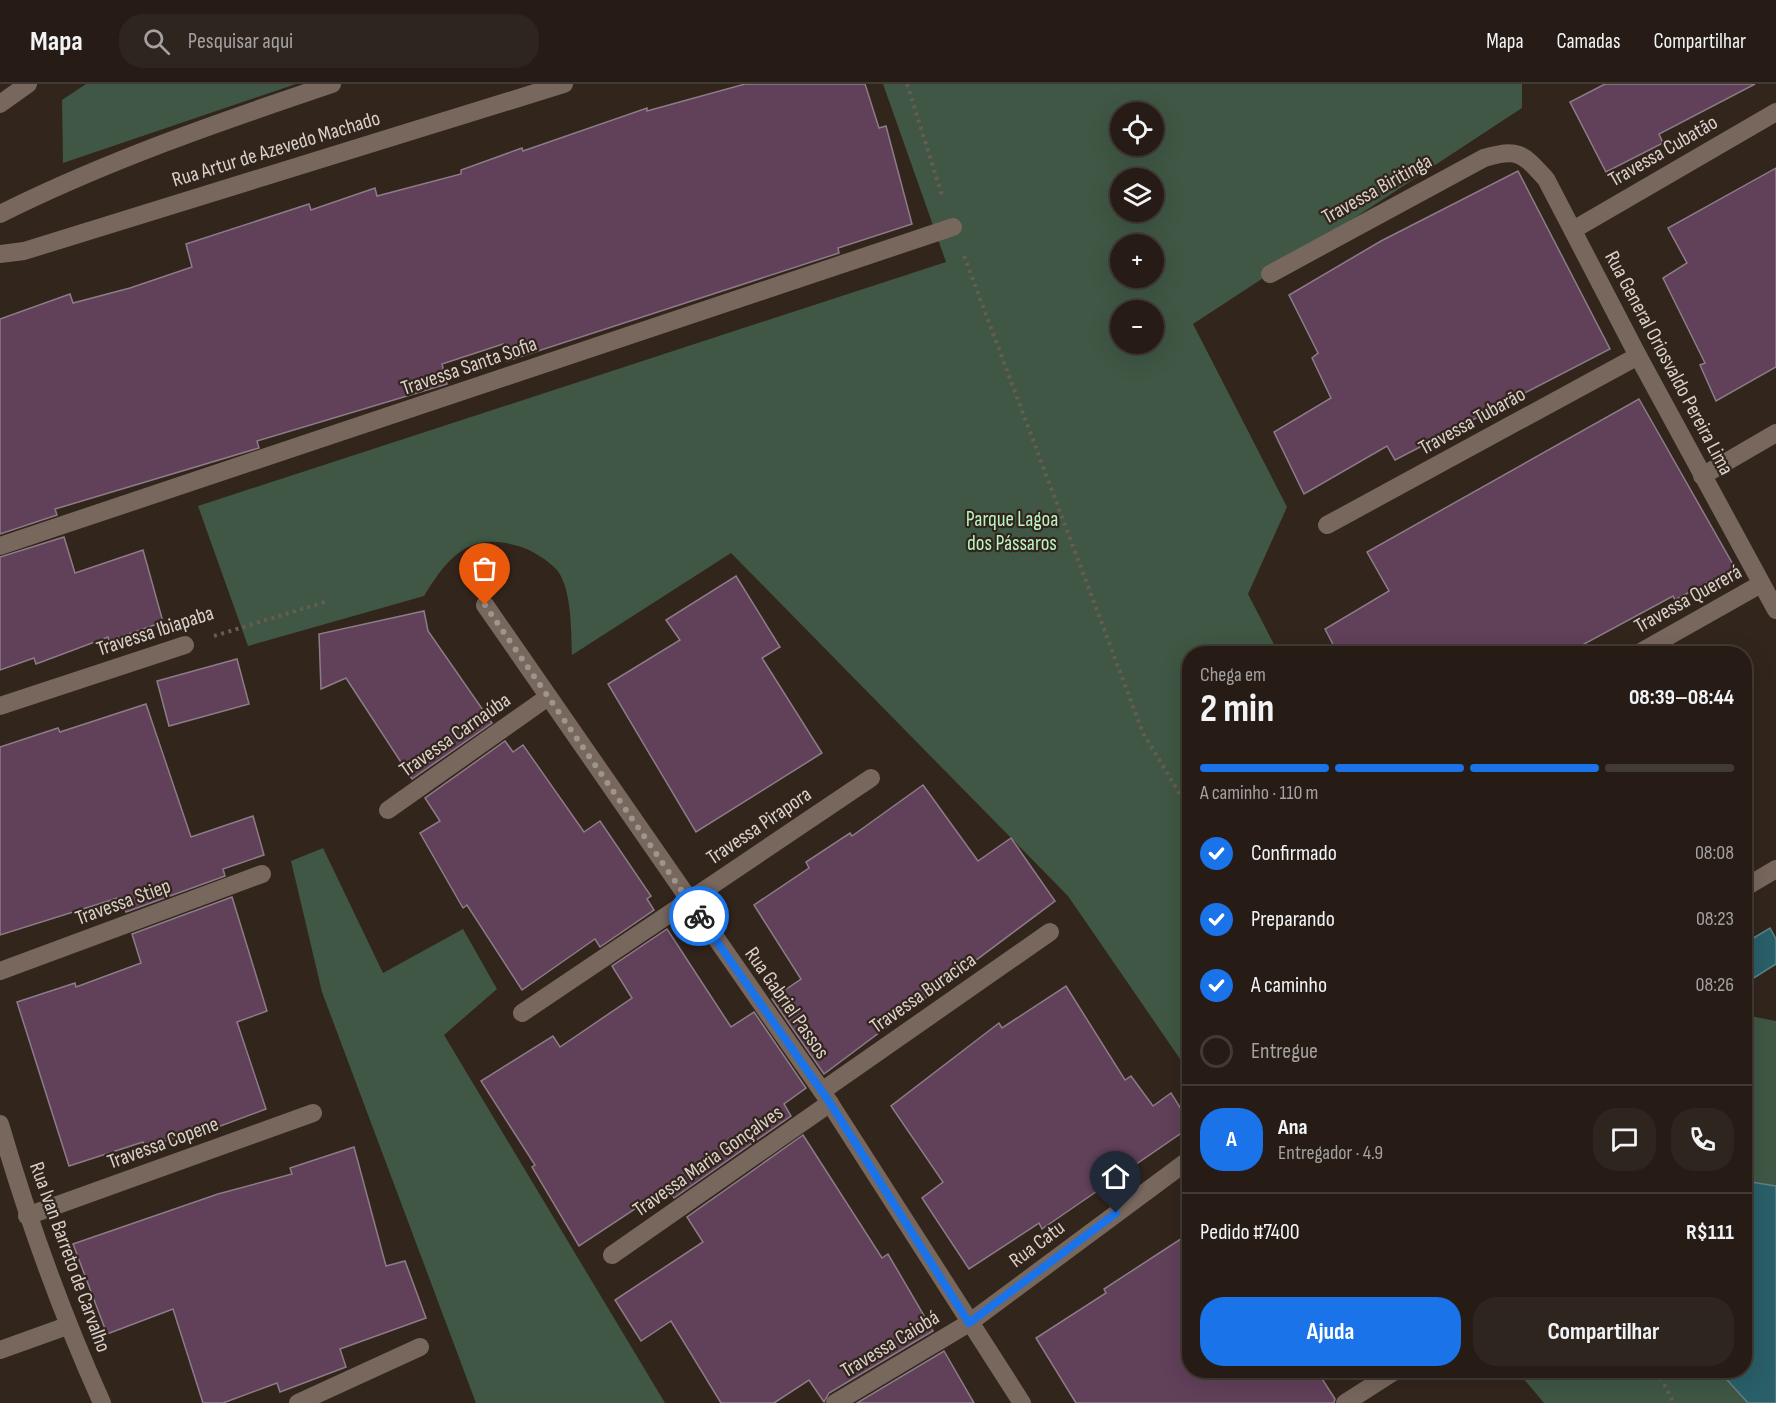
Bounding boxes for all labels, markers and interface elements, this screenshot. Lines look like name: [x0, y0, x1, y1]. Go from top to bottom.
search box: [119, 14, 539, 68]
text: Mapa: [30, 25, 83, 58]
icon: search: [140, 25, 173, 58]
text: Pesquisar aqui: [188, 28, 293, 55]
text: Mapa: [1486, 29, 1524, 54]
text: Camadas: [1557, 29, 1620, 54]
text: Compartilhar: [1653, 29, 1746, 54]
map controls: [1110, 102, 1164, 354]
button: locate: [1110, 102, 1164, 156]
street label: Rua Artur de Azevedo Machado: [169, 105, 383, 193]
street label: Travessa Cubatão: [1604, 110, 1722, 192]
street label: Travessa Biritinga: [1318, 149, 1436, 229]
button: layers: [1110, 168, 1164, 222]
button: +: [1110, 234, 1164, 288]
street label: Rua General Oriosvaldo Pereira Lima: [1599, 247, 1739, 479]
button: −: [1110, 300, 1164, 354]
street label: Travessa Santa Sofia: [398, 331, 540, 401]
street label: Travessa Tubarão: [1414, 381, 1530, 461]
park label: Parque Lagoa dos Pássaros: [966, 507, 1058, 556]
pin: [459, 543, 510, 605]
icon: bag: [468, 552, 501, 585]
street label: Travessa Quererá: [1630, 559, 1746, 639]
street label: Travessa Ibiapaba: [93, 600, 217, 662]
text: Chega em: [1200, 663, 1266, 687]
text: 08:39–08:44: [1629, 684, 1734, 711]
text: 2 min: [1200, 686, 1274, 733]
street label: Travessa Carnaúba: [395, 688, 515, 782]
text: A caminho · 110 m: [1200, 781, 1318, 805]
street label: Travessa Pirapora: [702, 782, 816, 870]
icon: check: [1200, 837, 1233, 870]
text: Confirmado: [1251, 840, 1337, 867]
text: 08:08: [1695, 841, 1734, 865]
street label: Travessa Stiep: [72, 873, 174, 931]
courier: [669, 886, 729, 946]
icon: bike: [683, 900, 716, 933]
icon: check: [1200, 903, 1233, 936]
text: Preparando: [1251, 906, 1335, 933]
text: 08:23: [1696, 907, 1734, 931]
street label: Rua Gabriel Passos: [739, 942, 835, 1064]
street label: Travessa Buracica: [865, 947, 981, 1039]
icon: check: [1200, 969, 1233, 1002]
text: A caminho: [1251, 972, 1327, 999]
text: 08:26: [1696, 973, 1734, 997]
text: Entregue: [1251, 1038, 1318, 1065]
street label: Travessa Maria Gonçalves: [628, 1100, 788, 1222]
button: chat: [1593, 1108, 1656, 1171]
button: phone: [1671, 1108, 1734, 1171]
street label: Travessa Copene: [104, 1111, 222, 1175]
text: Ana: [1278, 1114, 1308, 1141]
text: A: [1226, 1126, 1237, 1153]
text: Entregador · 4.9: [1278, 1141, 1383, 1165]
pin: [1090, 1151, 1141, 1213]
street label: Rua Ivan Barreto de Carvalho: [24, 1159, 116, 1355]
icon: home: [1099, 1160, 1132, 1193]
street label: Rua Catu: [1004, 1215, 1070, 1273]
text: Pedido #7400: [1200, 1219, 1300, 1246]
text: R$111: [1686, 1219, 1734, 1246]
button: Ajuda: [1200, 1297, 1461, 1366]
button: Compartilhar: [1473, 1297, 1734, 1366]
street label: Travessa Caiobá: [836, 1305, 944, 1383]

